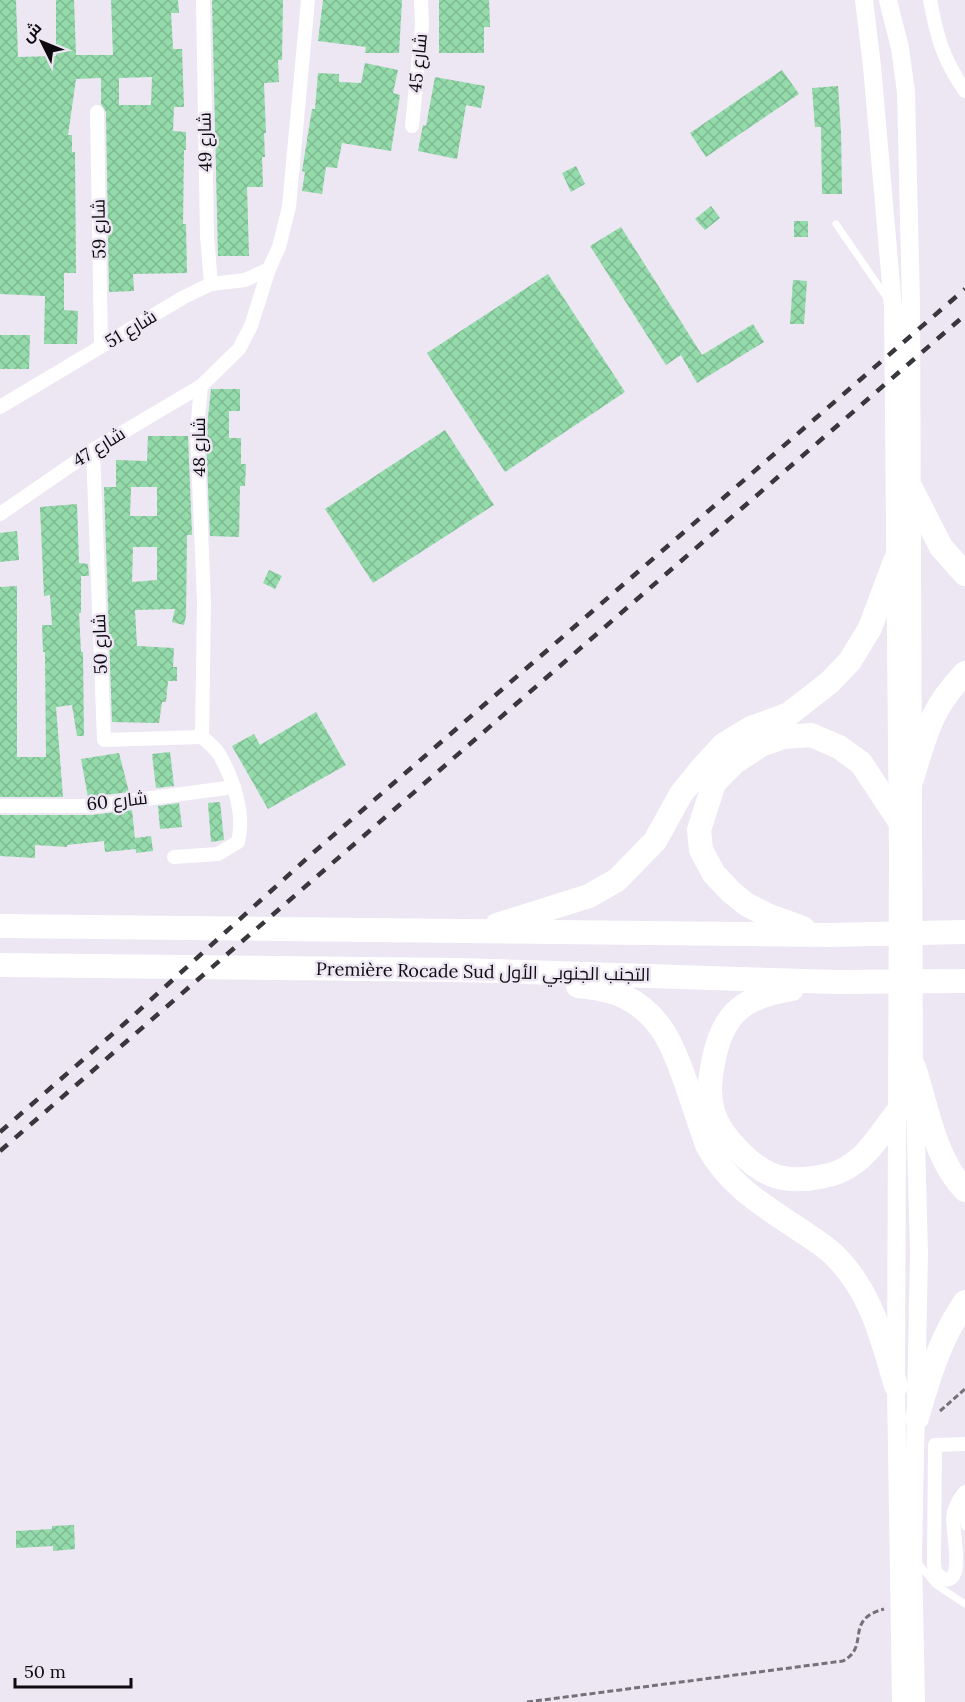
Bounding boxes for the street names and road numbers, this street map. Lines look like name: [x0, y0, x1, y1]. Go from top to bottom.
street label: شارع 45: [403, 32, 433, 94]
street label: شارع 49: [192, 112, 218, 172]
street label: شارع 59: [86, 199, 112, 259]
street label: شارع 51: [101, 304, 161, 354]
street label: شارع 48: [187, 417, 211, 477]
street label: شارع 47: [68, 422, 130, 472]
street label: شارع 50: [87, 613, 113, 675]
street label: شارع 60: [85, 786, 149, 816]
street label: Première Rocade Sud التجنب الجنوبي الأول: [316, 957, 650, 989]

